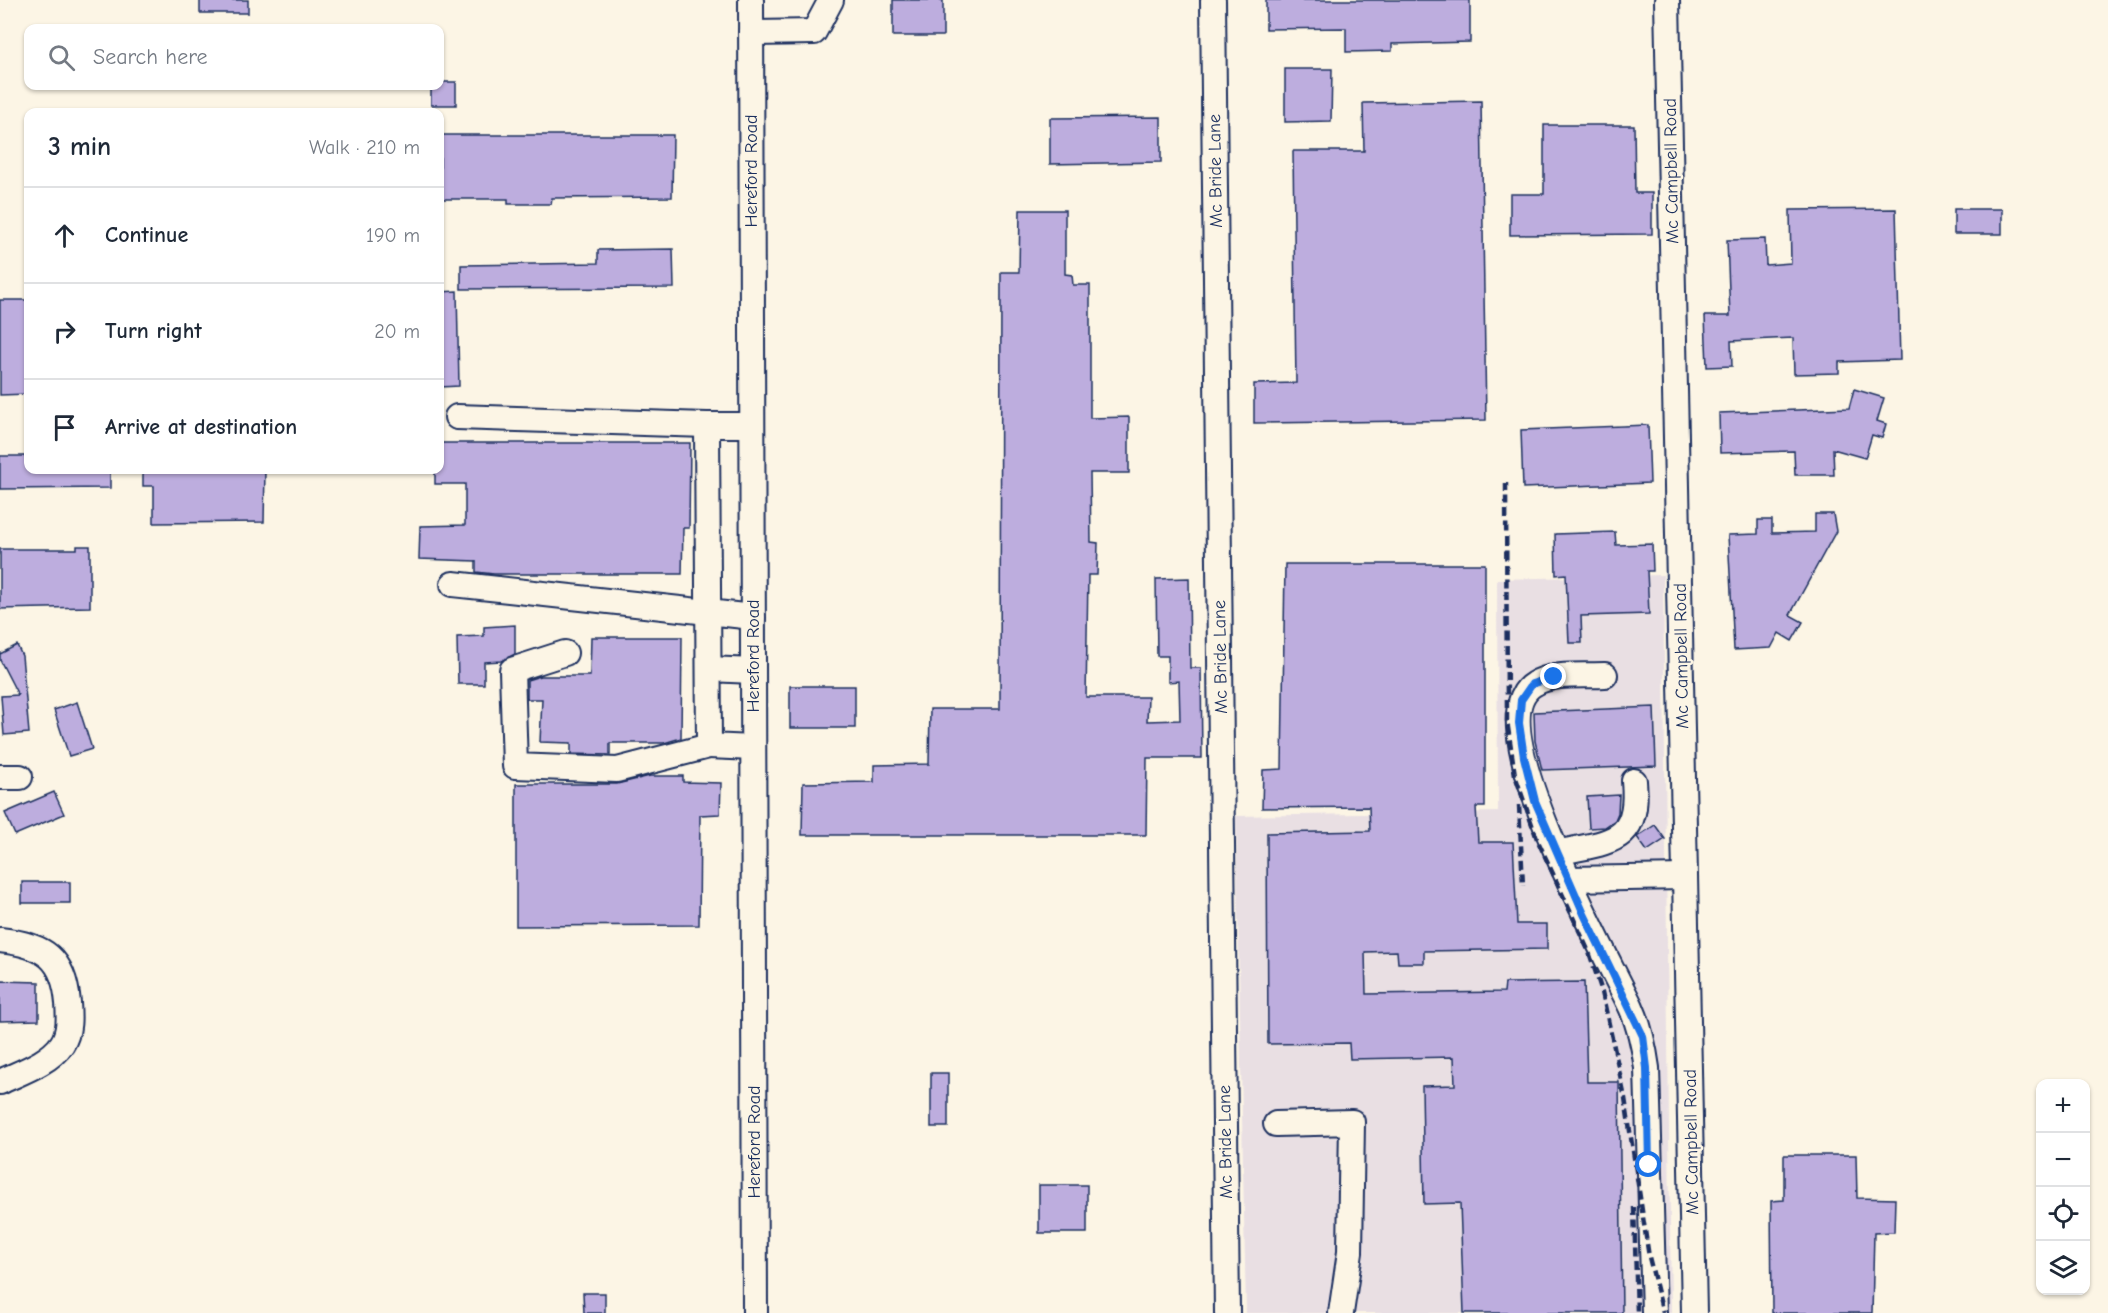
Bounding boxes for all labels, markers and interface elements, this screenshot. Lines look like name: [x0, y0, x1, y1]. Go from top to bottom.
search box: [24, 24, 444, 90]
icon: search: [45, 41, 78, 74]
text: Search here: [93, 44, 208, 70]
street label: Mc Campbell Road: [1660, 98, 1683, 244]
street label: Hereford Road: [741, 114, 762, 228]
street label: Mc Bride Lane: [1204, 114, 1227, 228]
text: 3 min: [48, 132, 111, 162]
text: Walk · 210 m: [309, 136, 420, 159]
icon: ahead: [48, 219, 81, 252]
text: Continue: [105, 222, 188, 248]
text: 190 m: [366, 224, 420, 247]
icon: right: [48, 315, 81, 348]
text: Turn right: [105, 318, 202, 344]
text: 20 m: [374, 320, 420, 343]
icon: arrive: [48, 411, 81, 444]
text: Arrive at destination: [105, 414, 297, 440]
street label: Mc Campbell Road: [1670, 583, 1693, 729]
street label: Hereford Road: [743, 599, 764, 713]
street label: Mc Bride Lane: [1209, 600, 1232, 714]
route end: [1540, 663, 1566, 689]
street label: Mc Campbell Road: [1680, 1069, 1703, 1215]
map controls: [2036, 1079, 2090, 1295]
button: +: [2036, 1079, 2090, 1133]
street label: Hereford Road: [744, 1085, 765, 1199]
street label: Mc Bride Lane: [1214, 1085, 1237, 1199]
button: −: [2036, 1133, 2090, 1187]
route start: [1635, 1151, 1661, 1177]
button: locate: [2036, 1187, 2090, 1241]
button: layers: [2036, 1241, 2090, 1295]

